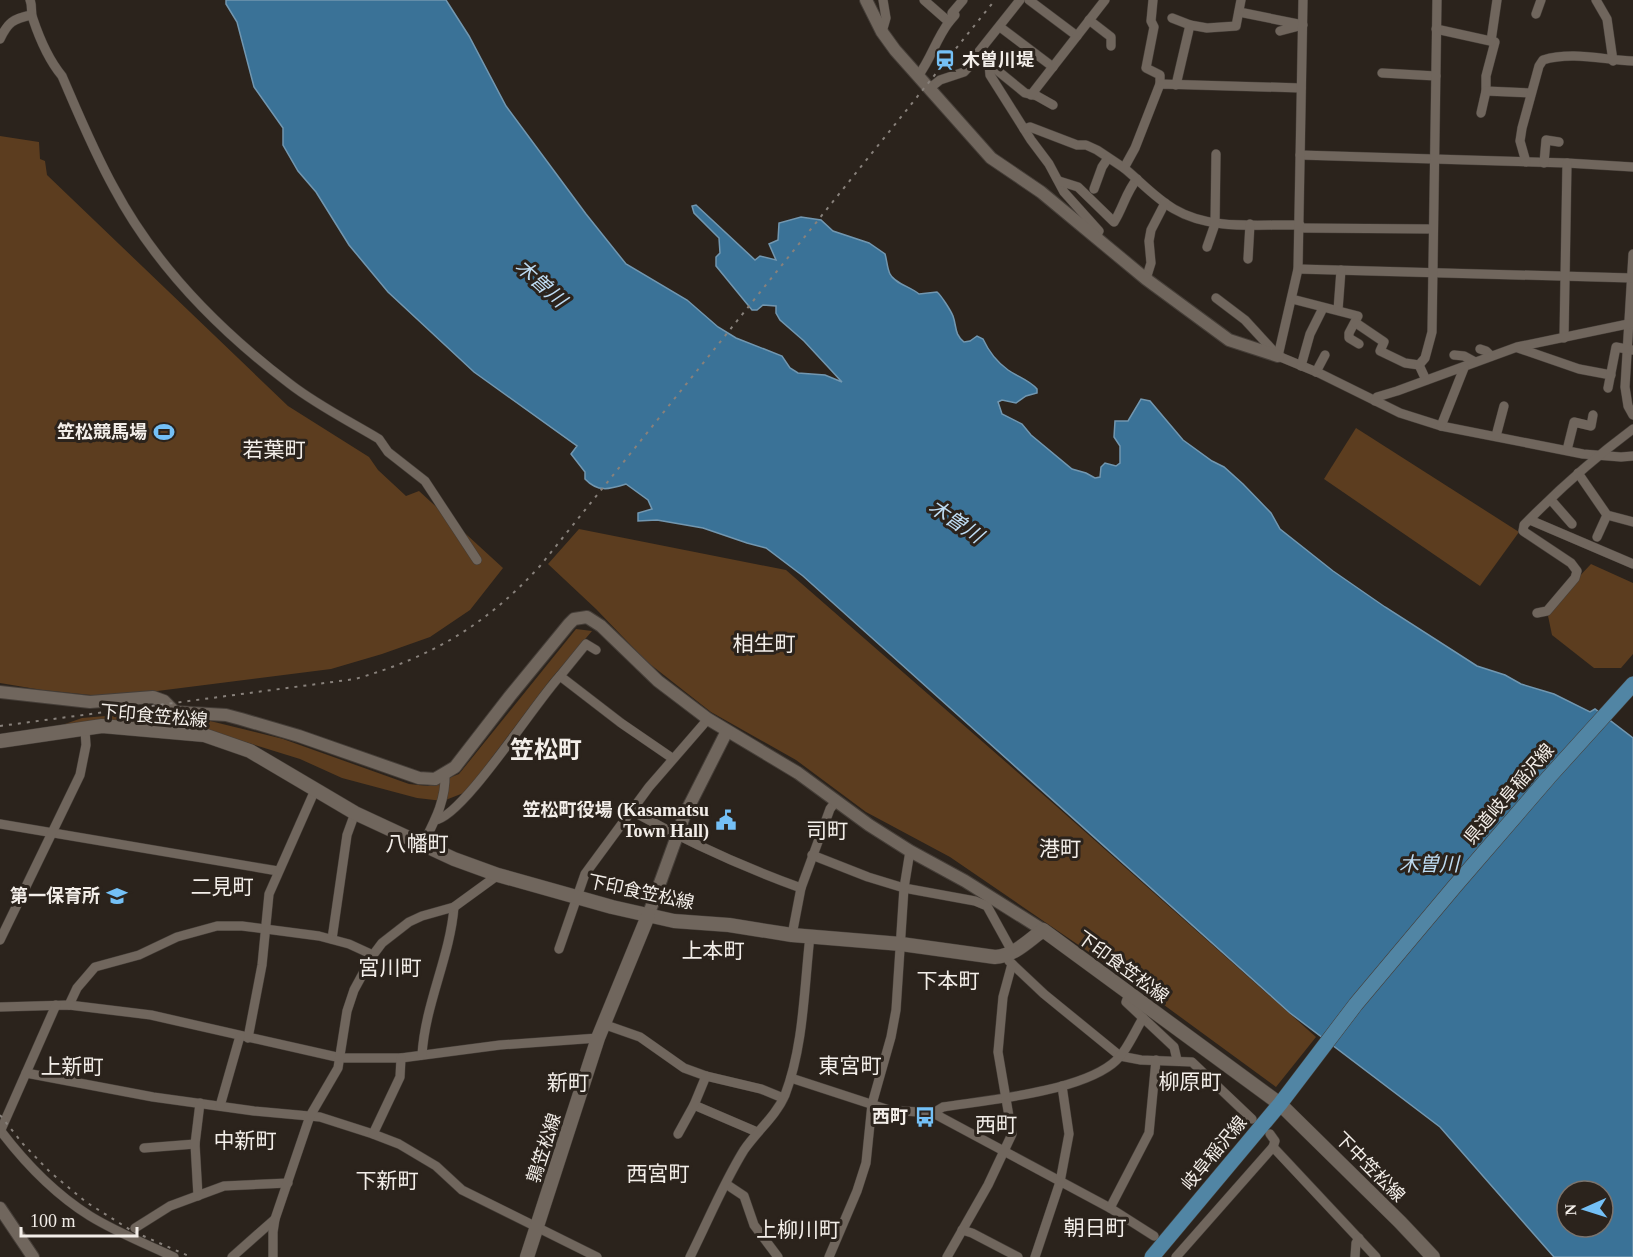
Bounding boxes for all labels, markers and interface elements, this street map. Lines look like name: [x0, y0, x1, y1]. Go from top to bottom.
station icon: 木曽川堤: [933, 48, 957, 72]
place label: 木曽川堤: [962, 50, 1034, 70]
water label: 木曽川: [511, 255, 572, 313]
sports icon: 笠松競馬場: [152, 420, 176, 444]
place label: 笠松競馬場: [57, 422, 147, 442]
district label: 若葉町: [243, 438, 306, 462]
water label: 木曽川: [925, 495, 989, 548]
district label: 相生町: [733, 632, 796, 656]
street label: 下印食笠松線: [99, 701, 209, 731]
district label: 笠松町: [510, 737, 582, 763]
street label: 県道岐阜稲沢線: [1460, 740, 1558, 848]
place label: 笠松町役場 (Kasamatsu Town Hall): [522, 800, 709, 842]
public building icon: 笠松町役場 (Kasamatsu Town Hall): [714, 808, 738, 832]
district label: 司町: [806, 819, 848, 843]
district label: 八幡町: [386, 832, 449, 856]
district label: 港町: [1039, 837, 1081, 861]
water label: 木曽川: [1399, 853, 1461, 875]
street label: 下印食笠松線: [586, 871, 696, 913]
district label: 二見町: [191, 875, 254, 899]
school or university icon: 第一保育所: [105, 884, 129, 908]
place label: 第一保育所: [10, 886, 100, 906]
street label: 下印食笠松線: [1073, 927, 1173, 1007]
district label: 上本町: [682, 939, 745, 963]
district label: 宮川町: [359, 956, 422, 980]
district label: 下本町: [917, 969, 980, 993]
district label: 東宮町: [819, 1054, 882, 1078]
district label: 上新町: [41, 1055, 104, 1079]
district label: 柳原町: [1159, 1070, 1222, 1094]
district label: 新町: [547, 1071, 589, 1095]
bus stop icon: 西町: [913, 1105, 937, 1129]
place label: 西町: [872, 1107, 908, 1127]
street label: 鶉笠松線: [523, 1111, 565, 1185]
street label: 岐阜稲沢線: [1177, 1112, 1251, 1194]
district label: 西町: [975, 1113, 1017, 1137]
street label: 下中笠松線: [1331, 1128, 1409, 1206]
district label: 中新町: [214, 1129, 277, 1153]
district label: 西宮町: [627, 1162, 690, 1186]
district label: 下新町: [356, 1169, 419, 1193]
north arrow: [1555, 1179, 1615, 1239]
scale bar: [21, 1200, 136, 1238]
text: N: [1562, 1203, 1579, 1216]
text: 100 m: [30, 1211, 76, 1231]
district label: 朝日町: [1064, 1216, 1127, 1240]
district label: 上柳川町: [756, 1218, 840, 1242]

